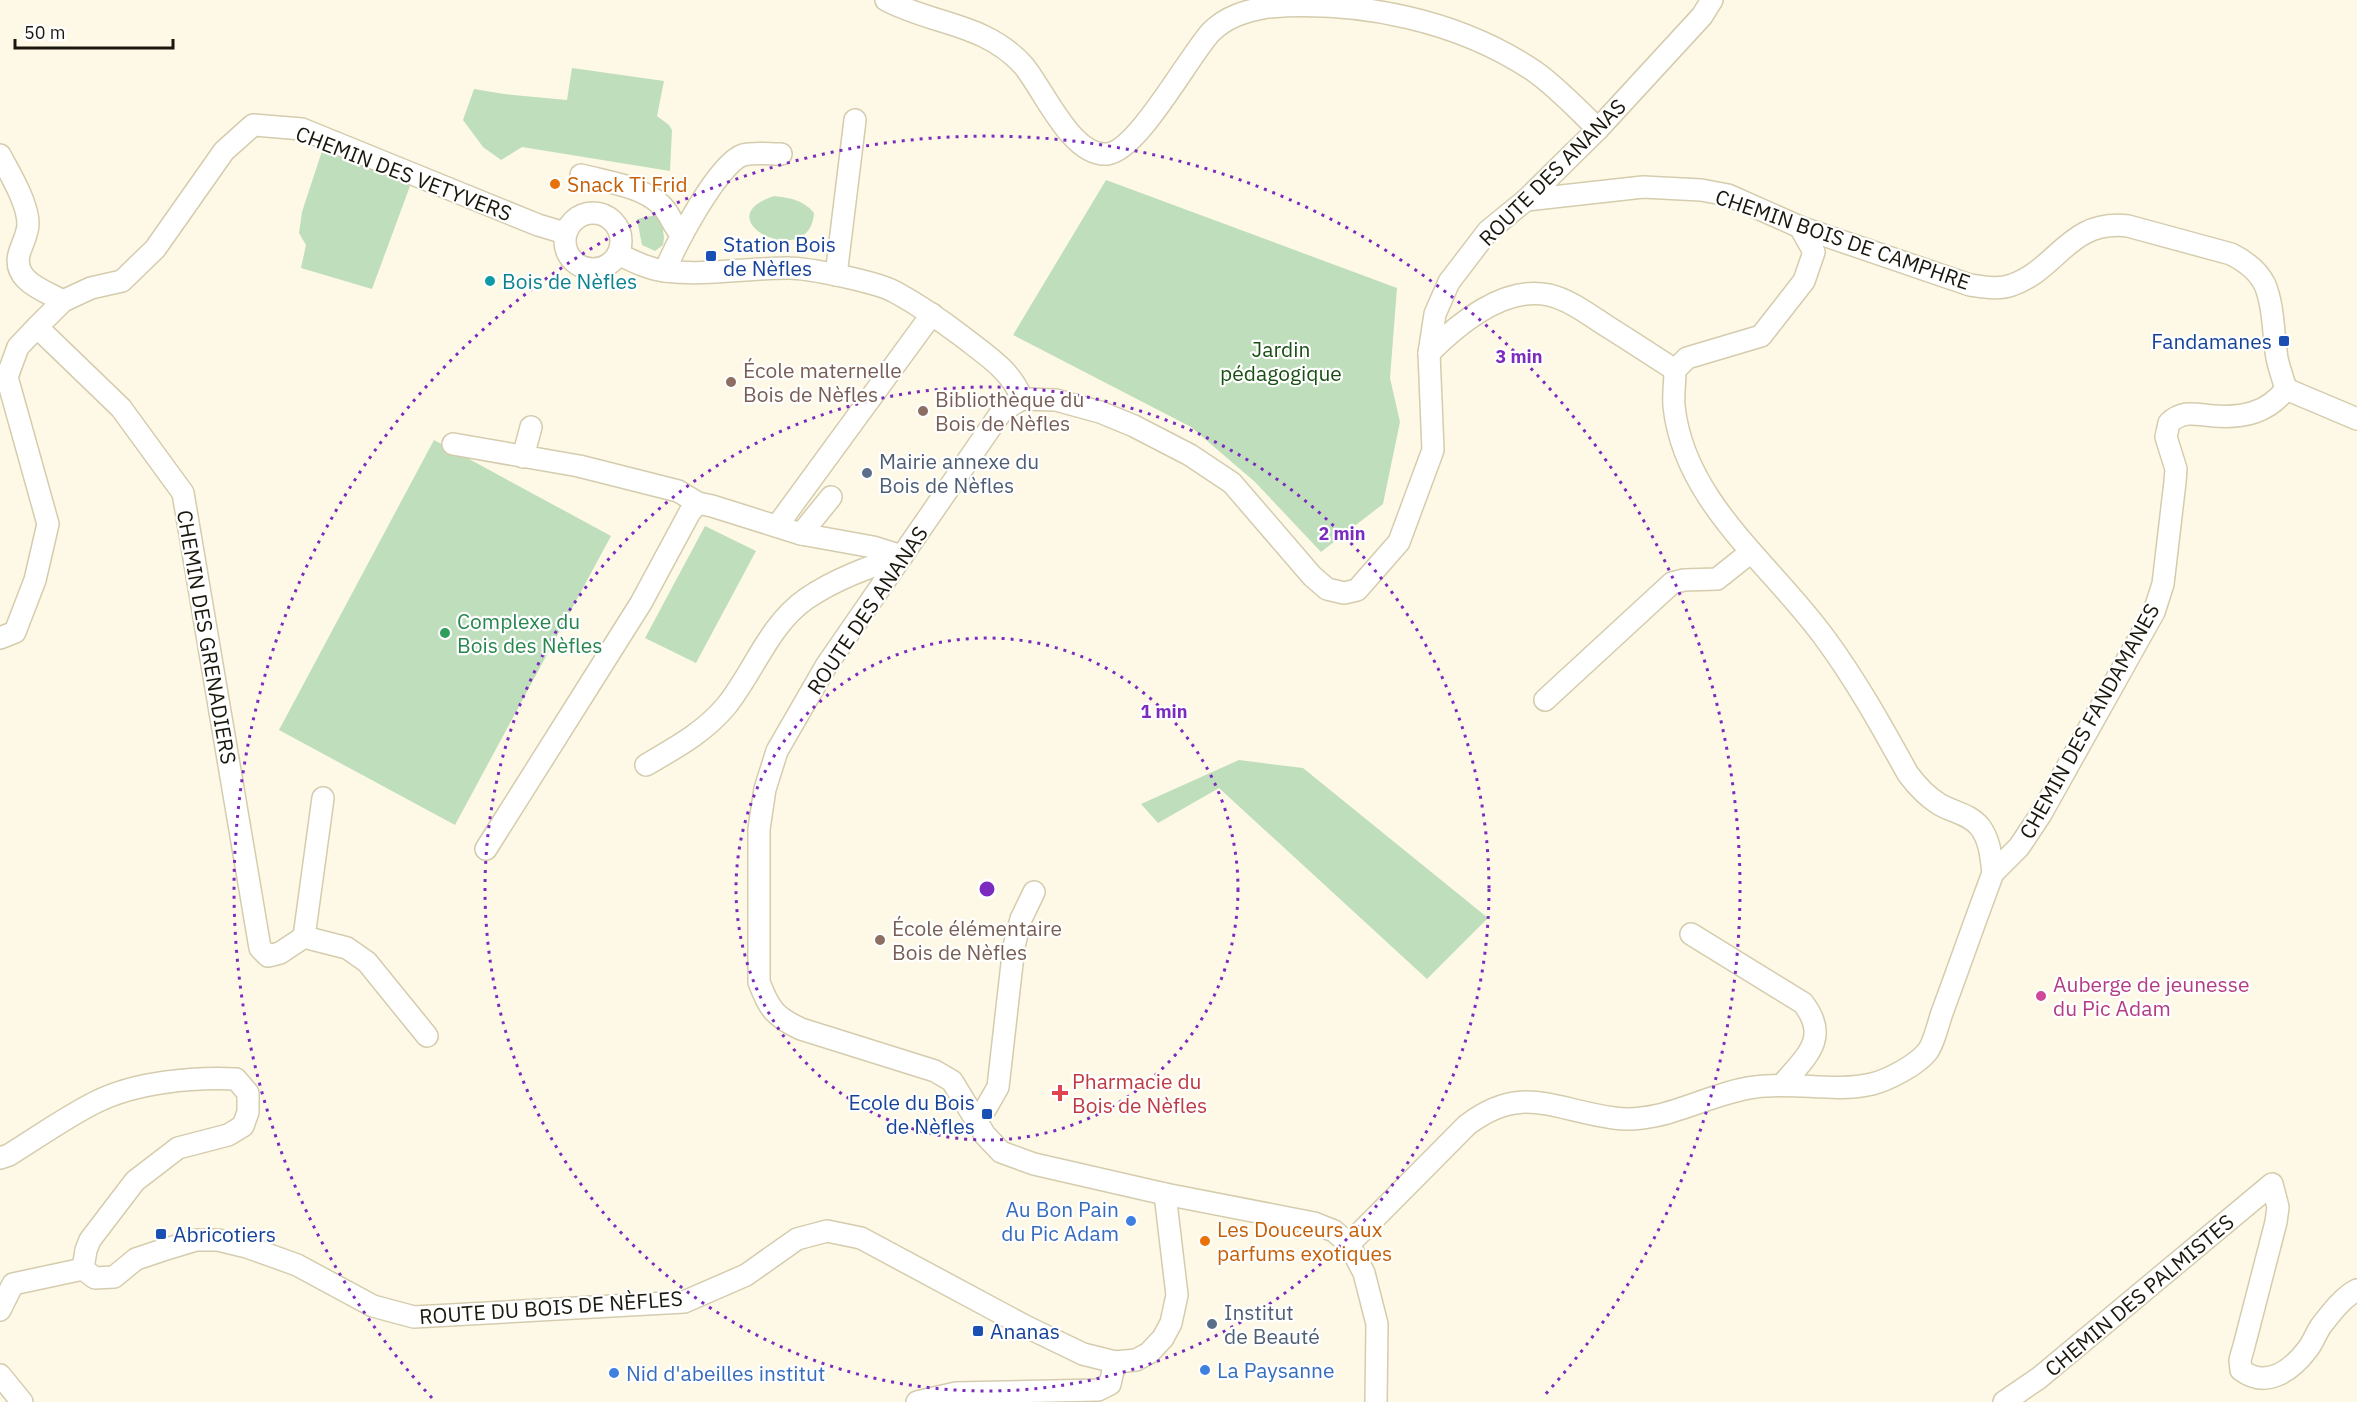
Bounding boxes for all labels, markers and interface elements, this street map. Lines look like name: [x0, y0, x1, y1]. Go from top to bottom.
scale bar: [15, 12, 172, 50]
text: 50 m: [24, 21, 66, 44]
street label: ROUTE DES ANANAS: [1472, 92, 1632, 252]
street label: CHEMIN DES VETYVERS: [292, 119, 516, 227]
place label: Snack Ti Frid: [567, 170, 688, 198]
marker: Snack Ti Frid: [548, 177, 562, 191]
street label: CHEMIN BOIS DE CAMPHRE: [1712, 182, 1974, 296]
place label: Station Bois de Nèfles: [723, 230, 836, 282]
marker: Station Bois de Nèfles: [704, 249, 718, 263]
place label: Bois de Nèfles: [502, 267, 637, 295]
marker: Bois de Nèfles: [483, 274, 497, 288]
place label: Fandamanes: [2151, 327, 2272, 355]
marker: Fandamanes: [2277, 334, 2291, 348]
park label: Jardin pédagogique: [1220, 335, 1342, 387]
text: 3 min: [1495, 345, 1543, 368]
place label: École maternelle Bois de Nèfles: [743, 356, 902, 408]
marker: École maternelle Bois de Nèfles: [724, 375, 738, 389]
place label: Bibliothèque du Bois de Nèfles: [935, 385, 1084, 437]
marker: Bibliothèque du Bois de Nèfles: [916, 404, 930, 418]
place label: Mairie annexe du Bois de Nèfles: [879, 447, 1039, 499]
marker: Mairie annexe du Bois de Nèfles: [860, 466, 874, 480]
street label: CHEMIN DES GRENADIERS: [171, 508, 243, 766]
street label: ROUTE DES ANANAS: [800, 520, 934, 700]
text: 2 min: [1318, 522, 1366, 545]
street label: CHEMIN DES FANDAMANES: [2012, 598, 2166, 844]
place label: Complexe du Bois des Nèfles: [457, 607, 602, 659]
marker: Complexe du Bois des Nèfles: [438, 626, 452, 640]
text: 1 min: [1140, 700, 1188, 723]
centre of rings: [977, 879, 997, 899]
place label: École élémentaire Bois de Nèfles: [892, 914, 1062, 966]
marker: École élémentaire Bois de Nèfles: [873, 933, 887, 947]
place label: Auberge de jeunesse du Pic Adam: [2053, 970, 2249, 1022]
marker: Auberge de jeunesse du Pic Adam: [2034, 989, 2048, 1003]
place label: Pharmacie du Bois de Nèfles: [1072, 1067, 1207, 1119]
marker: Pharmacie du Bois de Nèfles: [1053, 1086, 1067, 1100]
place label: Ecole du Bois de Nèfles: [849, 1088, 975, 1140]
marker: Ecole du Bois de Nèfles: [980, 1107, 994, 1121]
place label: Au Bon Pain du Pic Adam: [1001, 1195, 1119, 1247]
street label: CHEMIN DES PALMISTES: [2039, 1208, 2239, 1382]
marker: Au Bon Pain du Pic Adam: [1124, 1214, 1138, 1228]
place label: Les Douceurs aux parfums exotiques: [1217, 1215, 1392, 1267]
place label: Abricotiers: [173, 1220, 276, 1248]
marker: Abricotiers: [154, 1227, 168, 1241]
marker: Les Douceurs aux parfums exotiques: [1198, 1234, 1212, 1248]
street label: ROUTE DU BOIS DE NÈFLES: [418, 1284, 684, 1330]
place label: Institut de Beauté: [1224, 1298, 1320, 1350]
place label: Ananas: [990, 1317, 1060, 1345]
marker: Institut de Beauté: [1205, 1317, 1219, 1331]
marker: Ananas: [971, 1324, 985, 1338]
place label: La Paysanne: [1217, 1356, 1335, 1384]
place label: Nid d'abeilles institut: [626, 1359, 825, 1387]
marker: La Paysanne: [1198, 1363, 1212, 1377]
marker: Nid d'abeilles institut: [607, 1366, 621, 1380]

